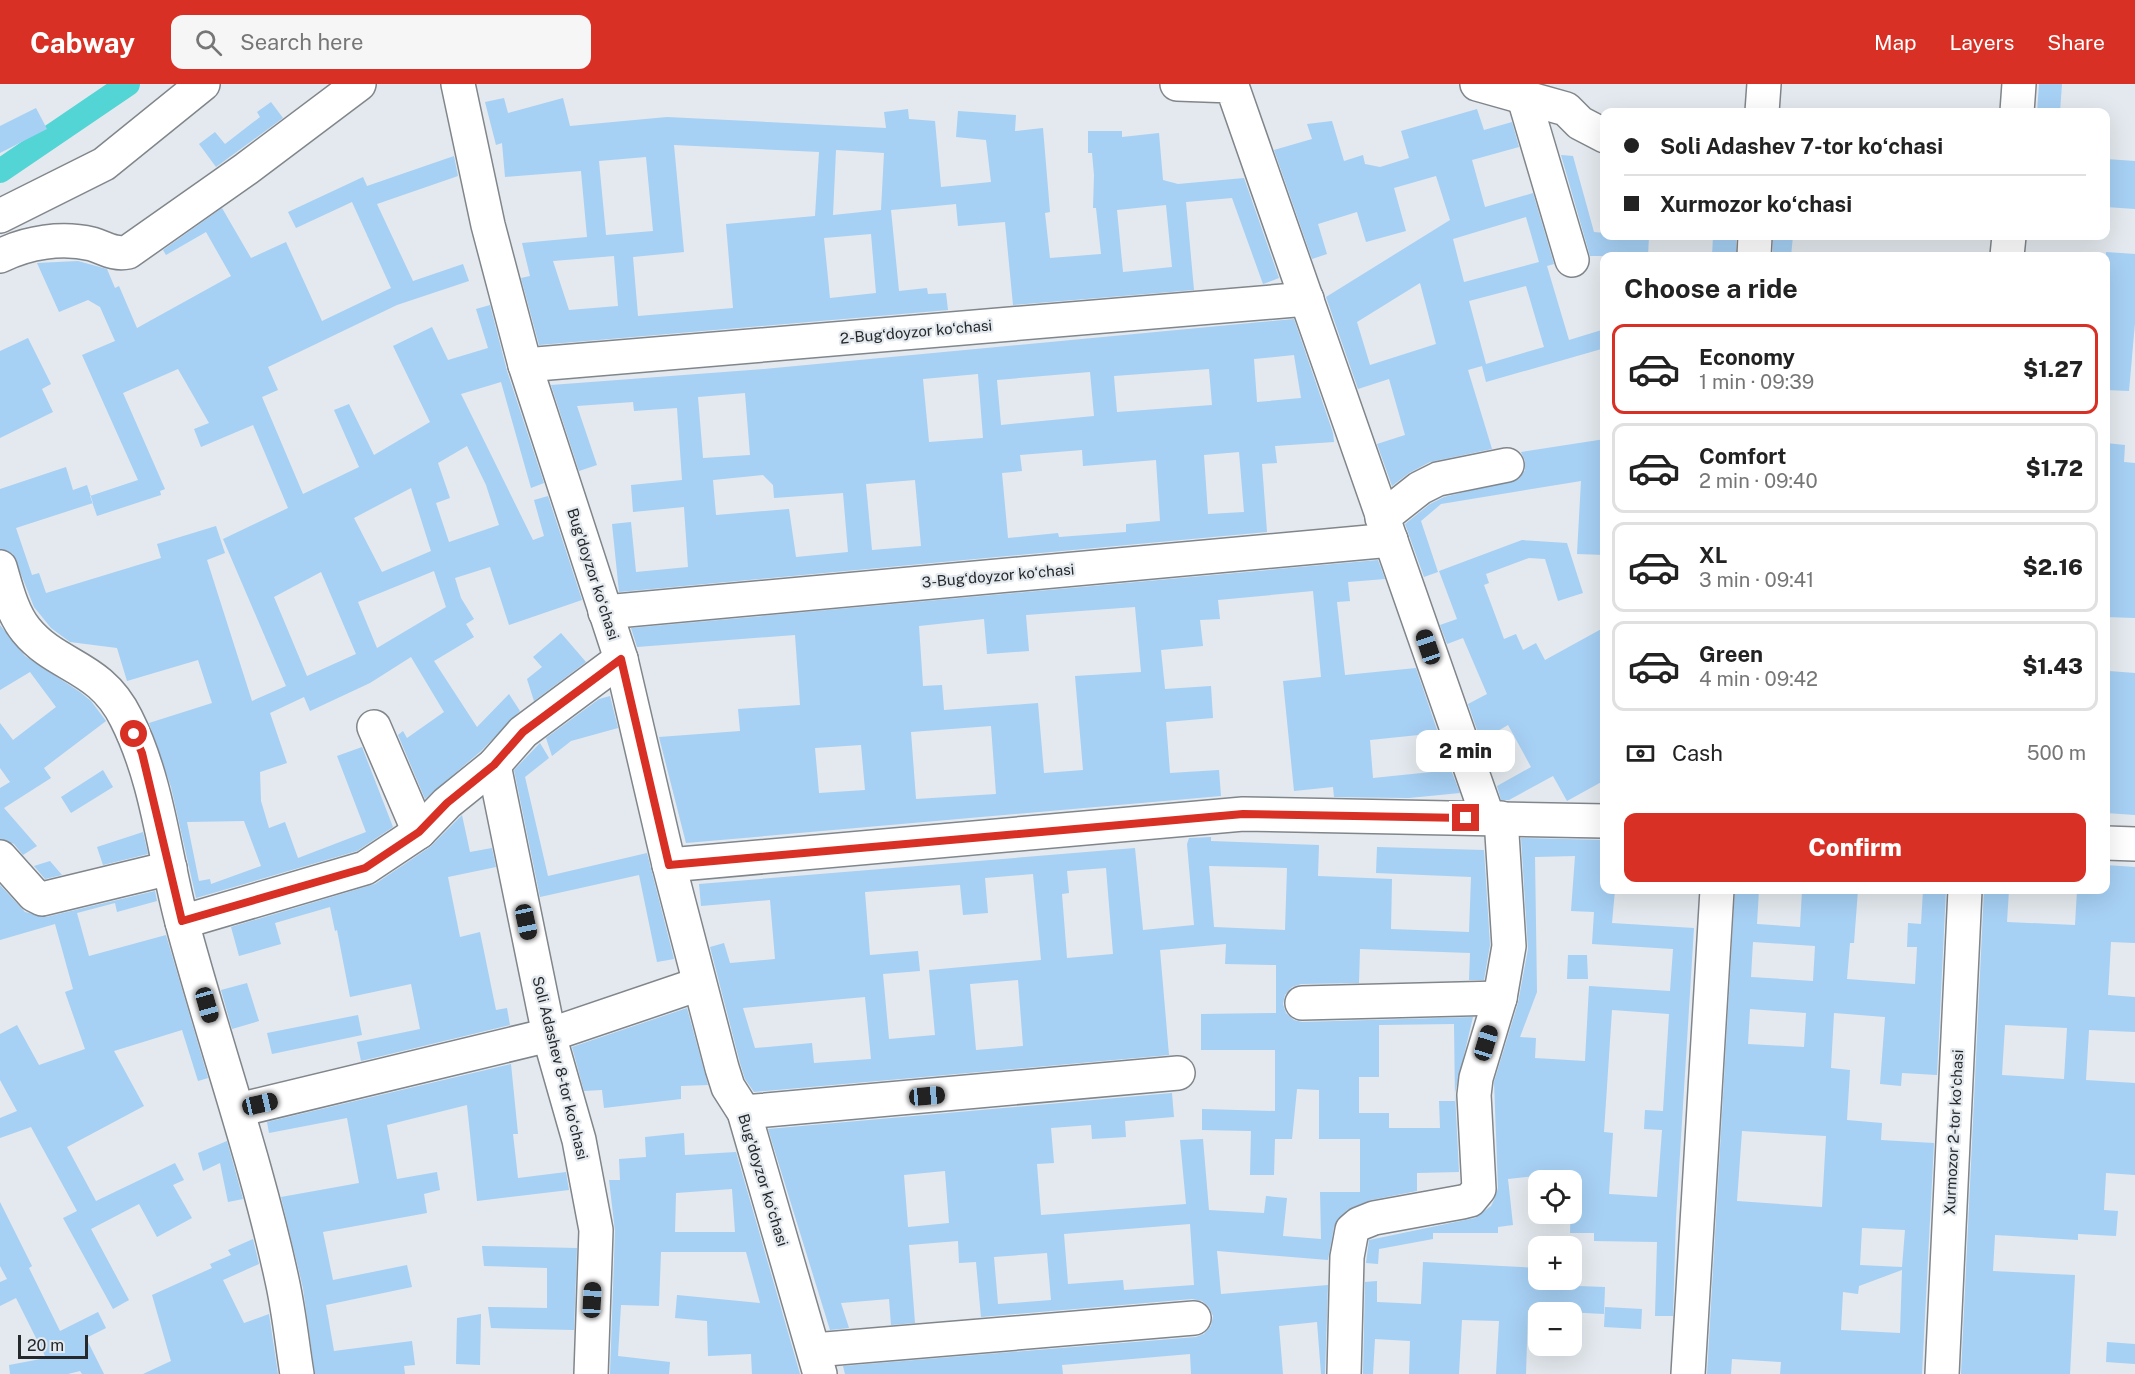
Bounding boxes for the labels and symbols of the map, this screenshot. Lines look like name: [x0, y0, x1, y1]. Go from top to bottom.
street label: 2-Bugʻdoyzor koʻchasi: [839, 316, 993, 347]
street label: Bug'doyzor koʻchasi: [564, 506, 623, 642]
street label: 3-Bugʻdoyzor koʻchasi: [921, 560, 1075, 591]
car: [1414, 627, 1442, 667]
route start: [120, 720, 147, 747]
callout: 2 min: [1416, 731, 1516, 773]
route end: [1452, 804, 1479, 831]
car: [513, 903, 539, 941]
street label: Soli Adashev 8-tor koʻchasi: [529, 974, 592, 1161]
car: [193, 985, 221, 1025]
car: [1472, 1023, 1500, 1063]
street label: Xurmozor 2-tor koʻchasi: [1941, 1049, 1966, 1215]
car: [908, 1085, 946, 1107]
car: [240, 1091, 280, 1117]
street label: Bug'doyzor koʻchasi: [735, 1112, 792, 1248]
car: [582, 1282, 602, 1318]
scale bar: [18, 1332, 88, 1360]

